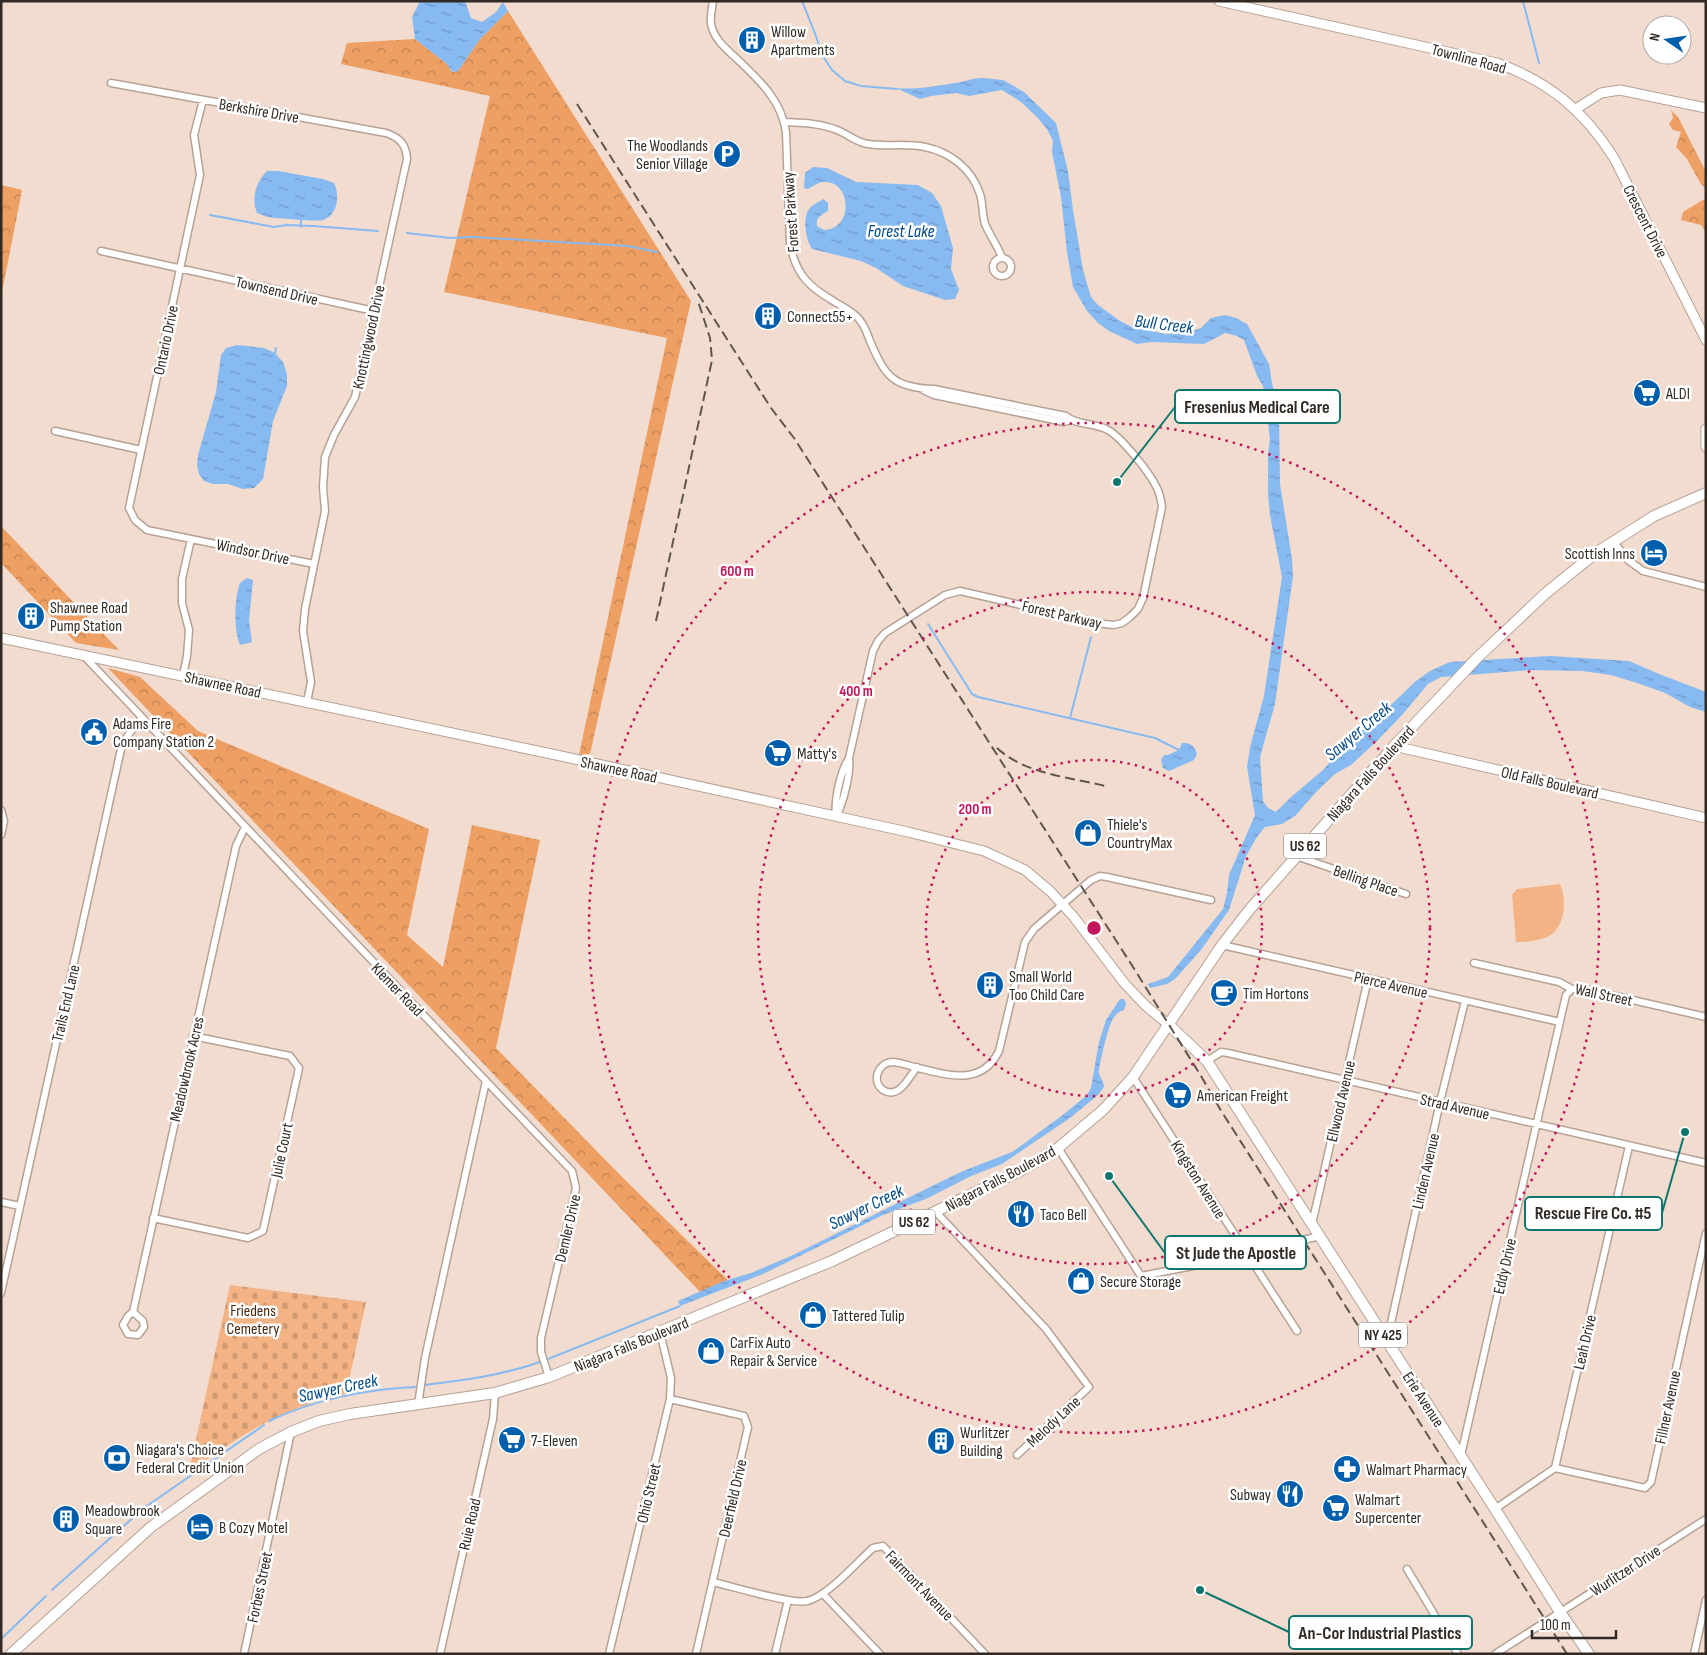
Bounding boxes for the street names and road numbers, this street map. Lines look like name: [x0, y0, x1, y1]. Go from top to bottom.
street label: Townline Road: [1429, 40, 1508, 79]
street label: Berkshire Drive: [217, 95, 300, 128]
street label: Forest Parkway: [779, 171, 804, 253]
street label: Crescent Drive: [1618, 182, 1671, 261]
street label: Townsend Drive: [234, 273, 320, 310]
street label: Knottingwood Drive: [349, 284, 390, 391]
street label: Ontario Drive: [150, 304, 183, 377]
street label: Windsor Drive: [214, 535, 291, 569]
street label: Forest Parkway: [1020, 597, 1103, 634]
street label: Shawnee Road: [183, 668, 263, 703]
street label: Niagara Falls Boulevard: [1323, 722, 1419, 826]
street label: Shawnee Road: [579, 753, 659, 788]
street label: Old Falls Boulevard: [1499, 763, 1600, 804]
road number: US 62: [1284, 834, 1326, 858]
street label: Belling Place: [1331, 861, 1400, 901]
street label: Klemer Road: [367, 959, 427, 1021]
street label: Trails End Lane: [48, 963, 84, 1044]
street label: Pierce Avenue: [1352, 968, 1429, 1003]
street label: Wall Street: [1573, 980, 1634, 1011]
street label: Meadowbrook Acres: [166, 1015, 209, 1124]
street label: Ellwood Avenue: [1323, 1059, 1360, 1144]
street label: Strad Avenue: [1418, 1090, 1491, 1125]
street label: Julie Court: [267, 1121, 298, 1181]
street label: Linden Avenue: [1409, 1132, 1444, 1211]
street label: Kingston Avenue: [1166, 1137, 1229, 1223]
street label: Niagara Falls Boulevard: [943, 1142, 1059, 1216]
street label: Demler Drive: [551, 1193, 585, 1264]
road number: US 62: [893, 1210, 935, 1234]
street label: Eddy Drive: [1490, 1237, 1521, 1296]
street label: Leah Drive: [1570, 1313, 1601, 1372]
street label: Niagara Falls Boulevard: [572, 1314, 692, 1377]
road number: NY 425: [1359, 1322, 1407, 1348]
street label: Erie Avenue: [1398, 1369, 1448, 1431]
street label: Fillner Avenue: [1651, 1369, 1686, 1446]
street label: Melody Lane: [1023, 1393, 1085, 1452]
street label: Deerfield Drive: [715, 1458, 752, 1539]
street label: Ohio Street: [633, 1462, 666, 1525]
street label: Ruie Road: [455, 1497, 486, 1552]
street label: Wurlitzer Drive: [1587, 1542, 1664, 1601]
street label: Fairmont Avenue: [881, 1547, 957, 1625]
street label: Forbes Street: [244, 1550, 277, 1625]

